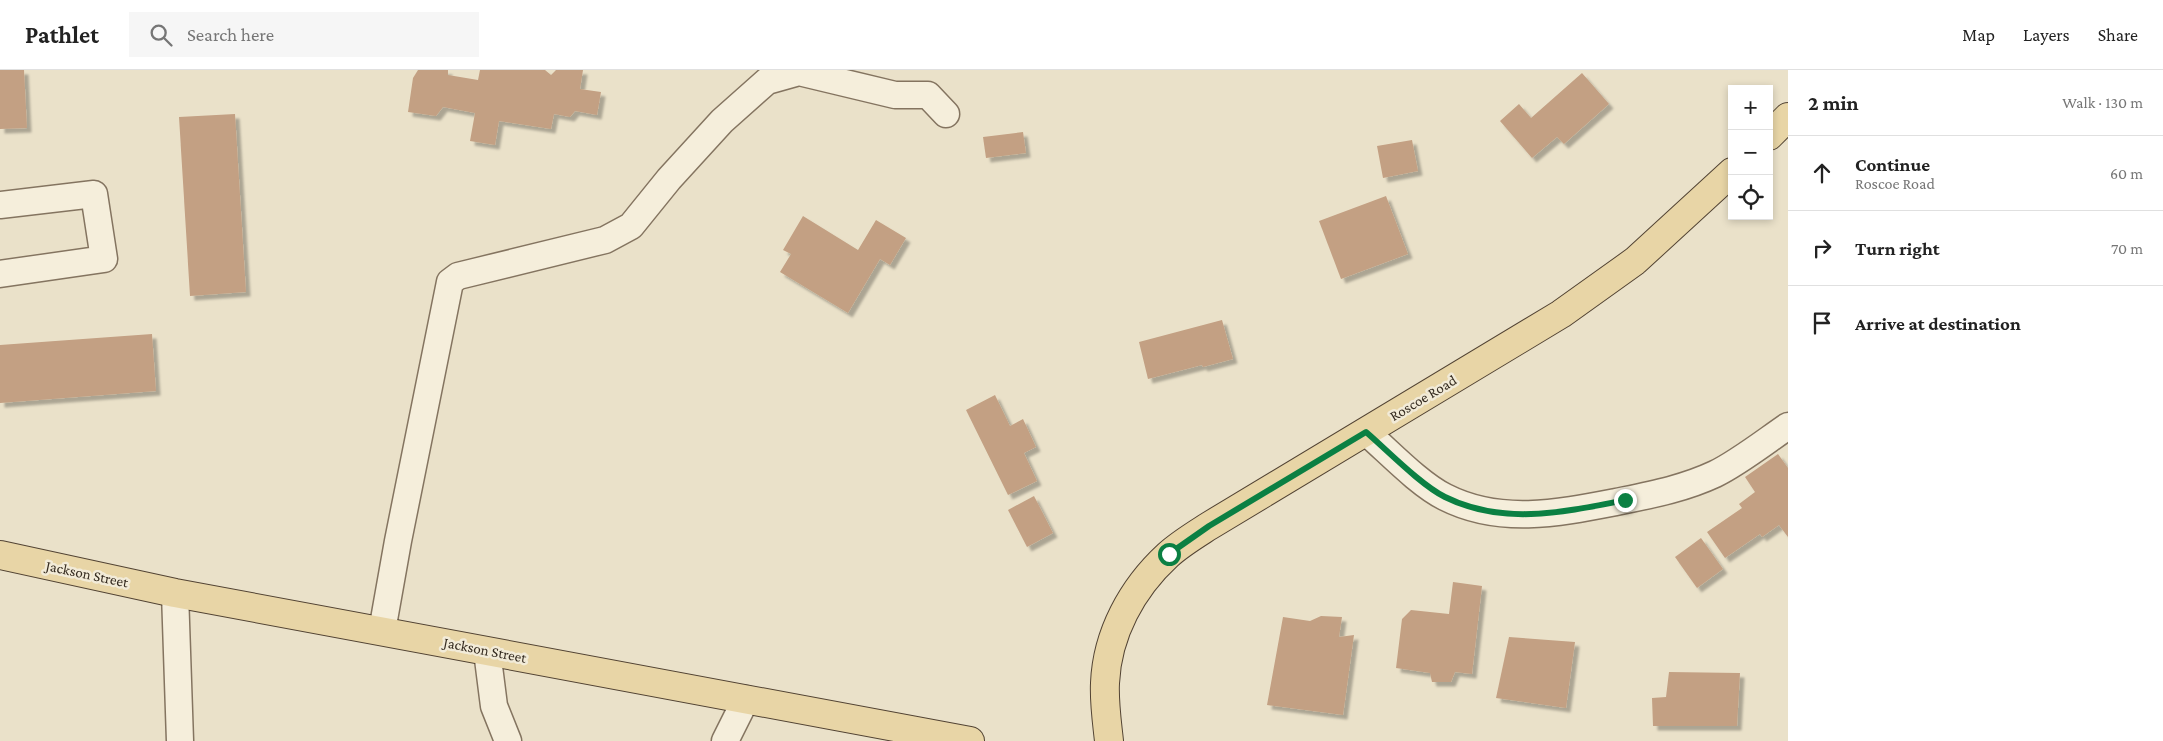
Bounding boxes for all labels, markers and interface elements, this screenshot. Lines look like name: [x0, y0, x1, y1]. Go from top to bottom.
search box: [129, 12, 479, 57]
text: Pathlet: [25, 21, 99, 48]
icon: search: [147, 21, 175, 49]
text: Search here: [187, 24, 274, 45]
text: Map: [1962, 25, 1995, 45]
text: Layers: [2023, 25, 2070, 45]
text: Share: [2098, 25, 2138, 45]
map controls: [1728, 85, 1773, 220]
button: +: [1728, 85, 1773, 130]
text: 2 min: [1808, 91, 1859, 115]
text: Walk · 130 m: [2062, 94, 2143, 111]
button: −: [1728, 130, 1773, 175]
text: Continue: [1855, 154, 1930, 175]
icon: ahead: [1808, 159, 1836, 187]
text: 60 m: [2110, 165, 2143, 182]
button: locate: [1728, 175, 1773, 220]
text: Roscoe Road: [1855, 175, 1935, 192]
icon: right: [1808, 234, 1836, 262]
text: Turn right: [1855, 238, 1940, 259]
text: 70 m: [2111, 240, 2143, 257]
icon: arrive: [1808, 309, 1836, 337]
text: Arrive at destination: [1855, 313, 2021, 334]
street label: Roscoe Road: [1387, 372, 1459, 424]
route end: [1614, 489, 1637, 512]
route start: [1158, 543, 1181, 566]
street label: Jackson Street: [42, 557, 131, 592]
street label: Jackson Street: [440, 634, 529, 667]

